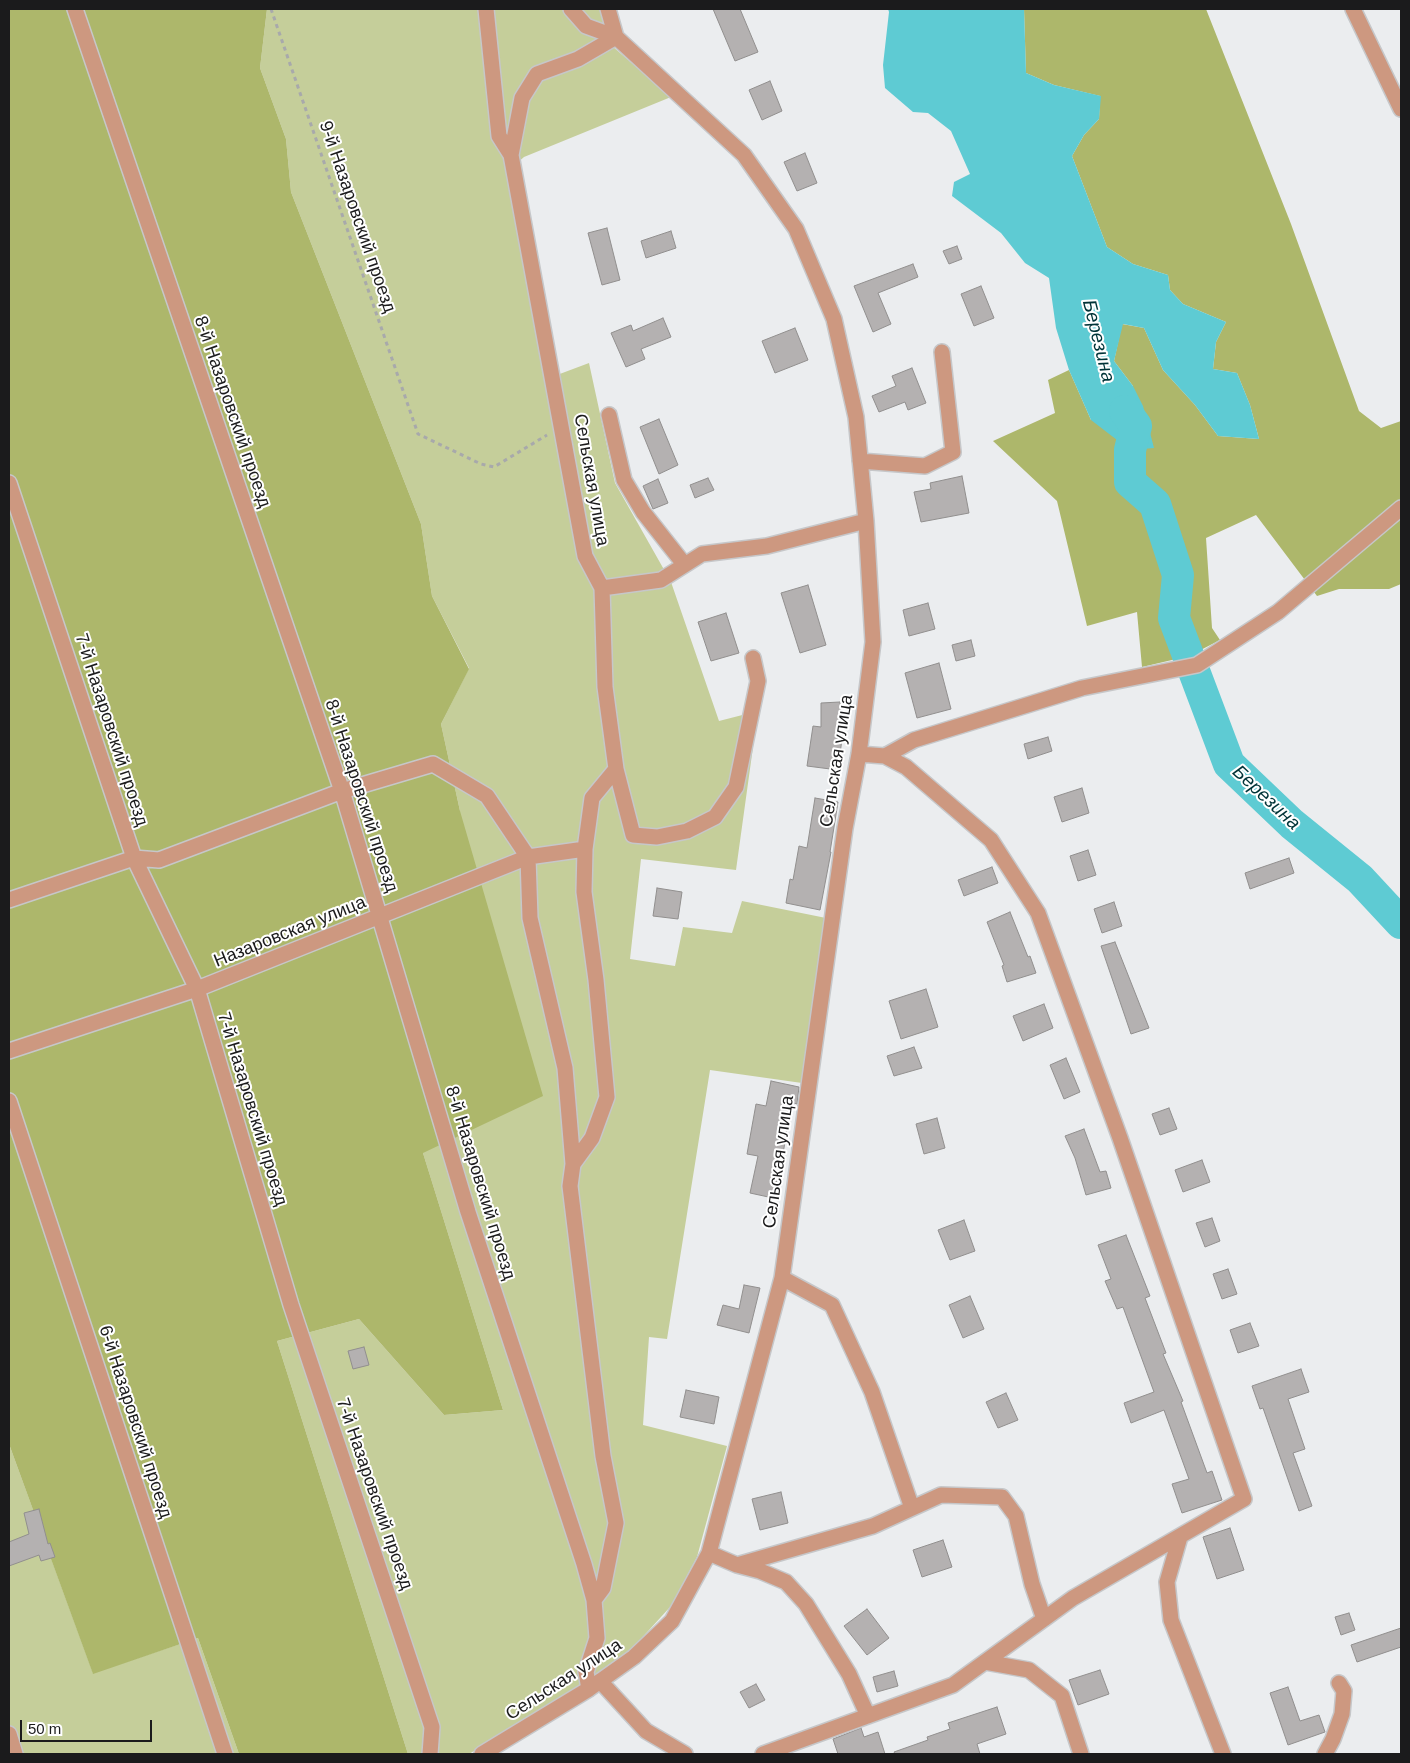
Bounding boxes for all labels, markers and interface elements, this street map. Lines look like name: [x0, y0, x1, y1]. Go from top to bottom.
street label: 9-й Назаровский проезд: [314, 118, 400, 316]
water label: Березина: [1077, 297, 1119, 385]
street label: 8-й Назаровский проезд: [189, 313, 275, 511]
street label: Сельская улица: [569, 412, 613, 548]
street label: 7-й Назаровский проезд: [70, 631, 152, 829]
street label: Сельская улица: [816, 693, 858, 829]
street label: 8-й Назаровский проезд: [320, 697, 402, 895]
water label: Березина: [1227, 761, 1305, 835]
street label: Назаровская улица: [211, 892, 369, 972]
street label: 7-й Назаровский проезд: [212, 1010, 292, 1208]
street label: 8-й Назаровский проезд: [440, 1084, 520, 1282]
street label: Сельская улица: [759, 1094, 799, 1230]
street label: 6-й Назаровский проезд: [94, 1323, 176, 1521]
street label: 7-й Назаровский проезд: [331, 1395, 417, 1593]
street label: Сельская улица: [502, 1635, 626, 1725]
scale bar: [22, 1710, 155, 1742]
text: 50 m: [28, 1720, 61, 1737]

